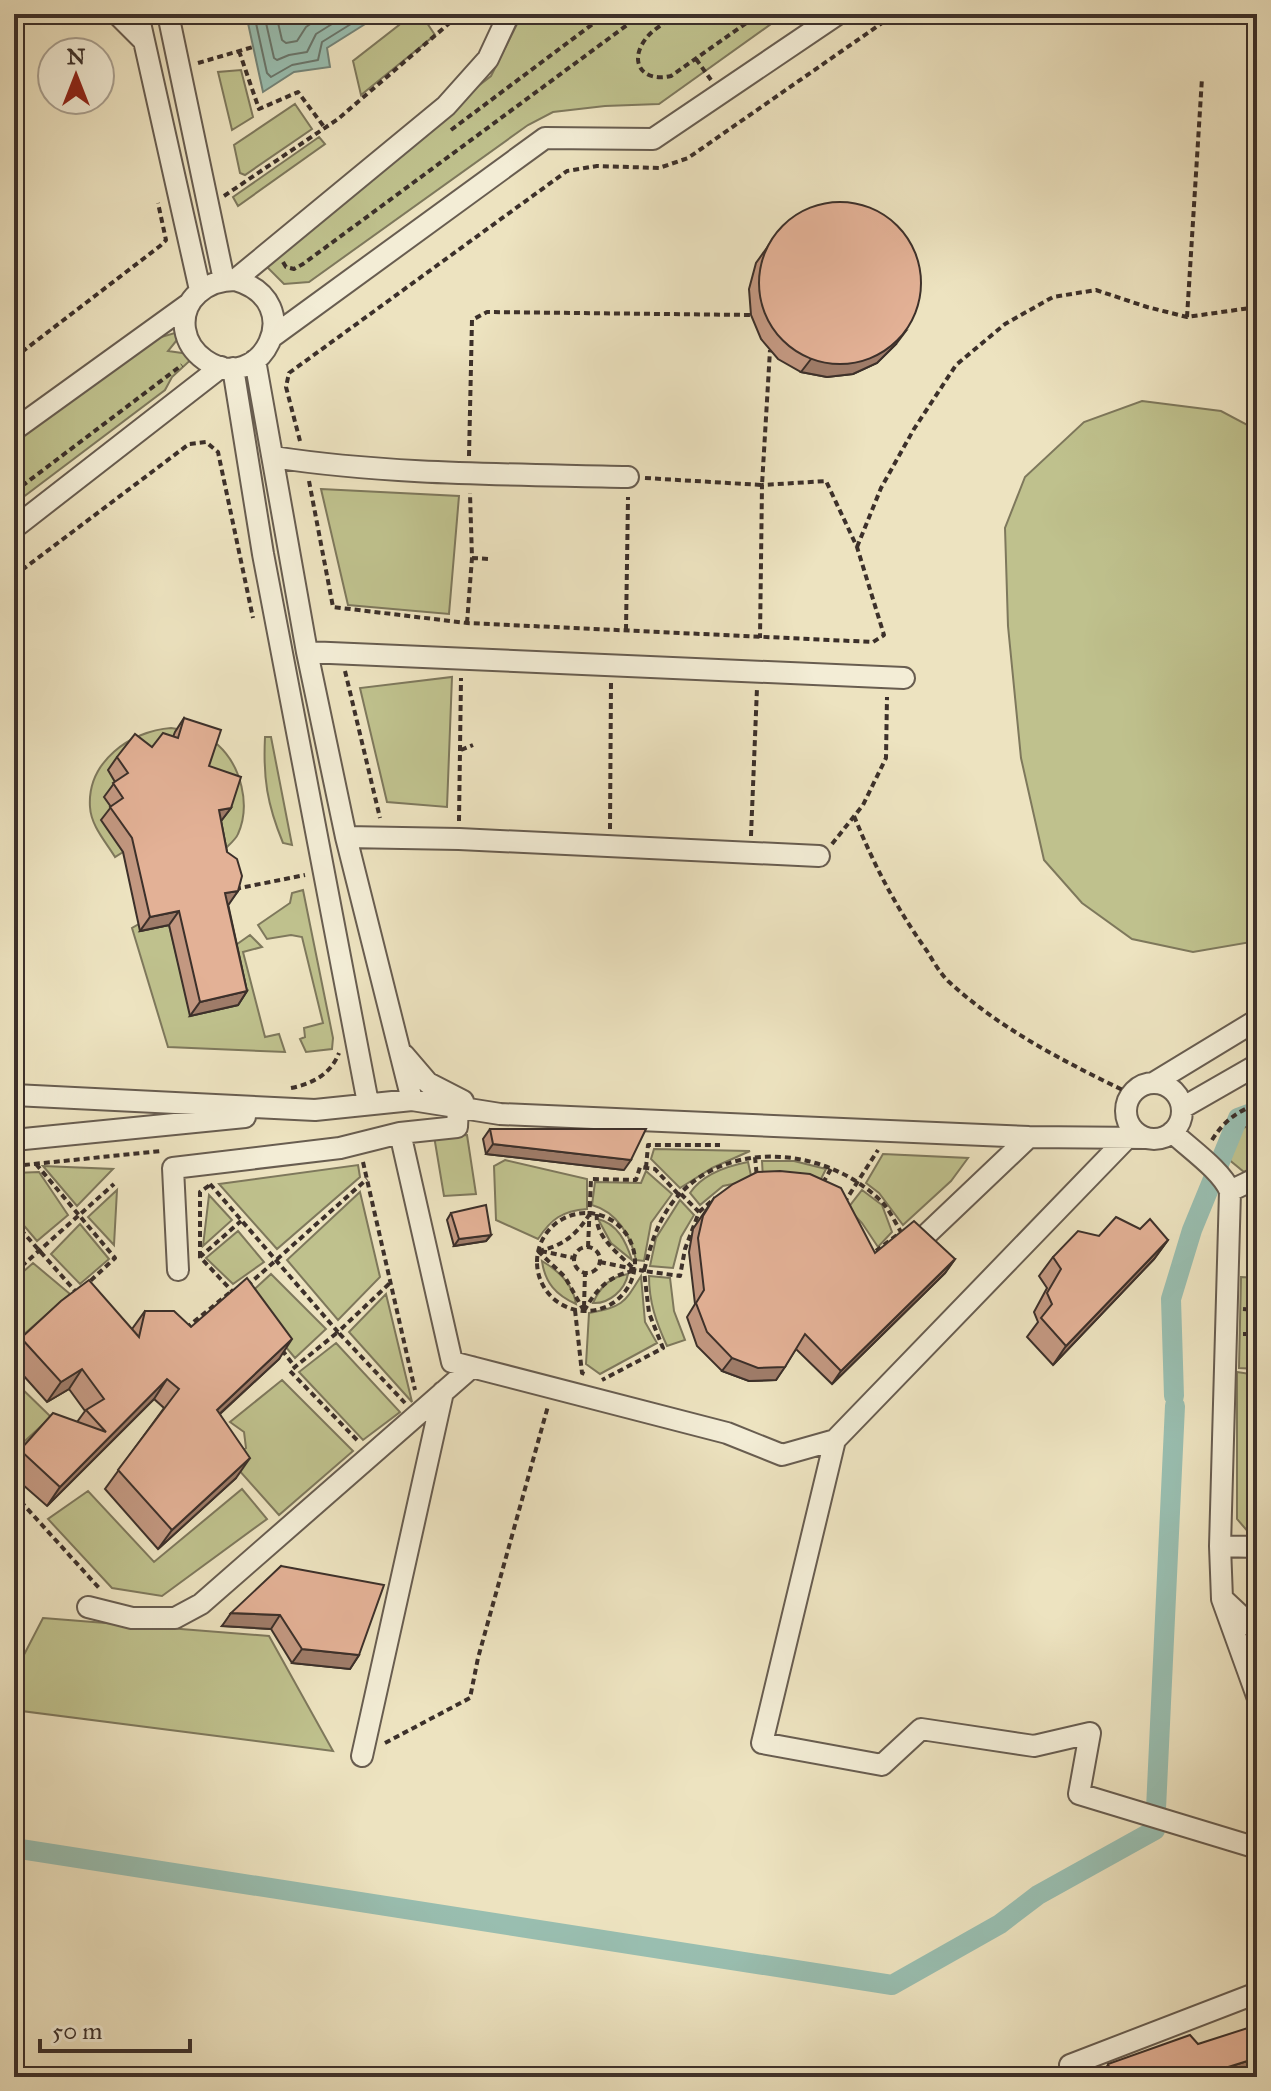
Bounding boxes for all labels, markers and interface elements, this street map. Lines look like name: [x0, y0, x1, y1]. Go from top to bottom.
north arrow: [36, 36, 116, 116]
text: N: [67, 43, 86, 70]
scale bar: [40, 2003, 190, 2053]
text: 50 m: [52, 2016, 102, 2046]

